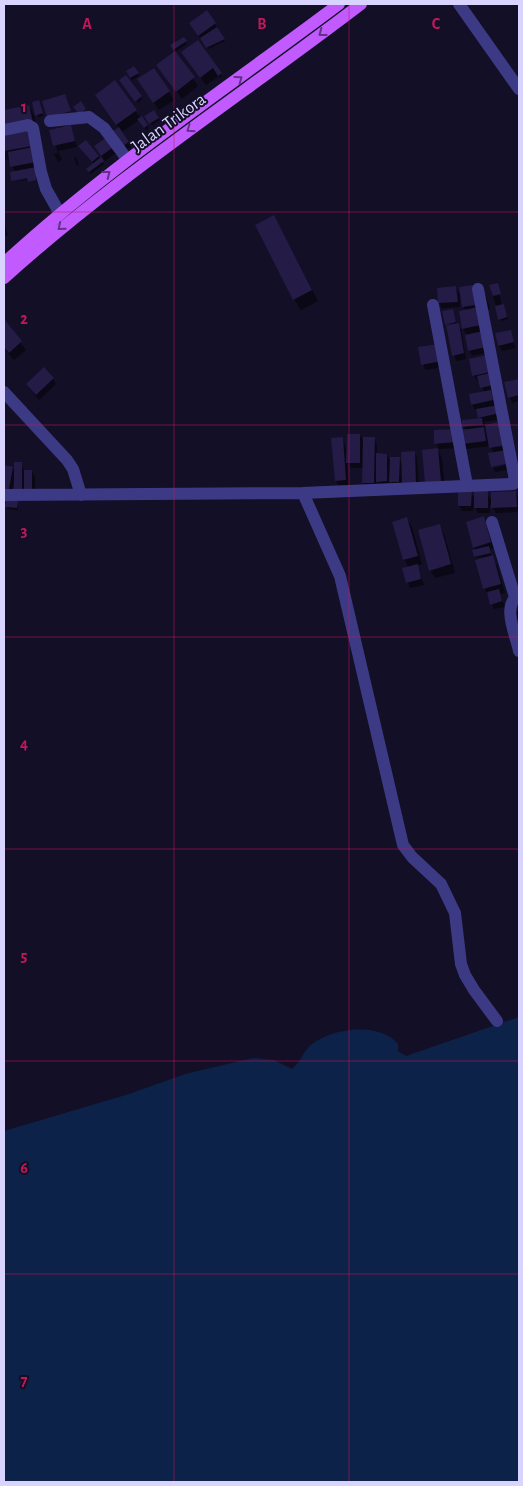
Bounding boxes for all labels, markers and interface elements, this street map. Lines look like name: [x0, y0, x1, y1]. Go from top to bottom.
text: A: [82, 16, 92, 32]
text: B: [257, 16, 267, 32]
text: C: [432, 16, 441, 32]
one-way arrow: [318, 27, 328, 36]
one-way arrow: [233, 76, 243, 85]
street label: Jalan Trikora: [129, 90, 209, 156]
text: 1: [21, 99, 27, 115]
one-way arrow: [187, 123, 196, 132]
one-way arrow: [101, 172, 110, 180]
one-way arrow: [58, 222, 67, 230]
text: 2: [20, 311, 28, 327]
text: 3: [21, 523, 28, 539]
text: 4: [20, 736, 28, 752]
text: 5: [21, 948, 28, 964]
text: 6: [20, 1160, 28, 1176]
text: 7: [21, 1373, 28, 1389]

